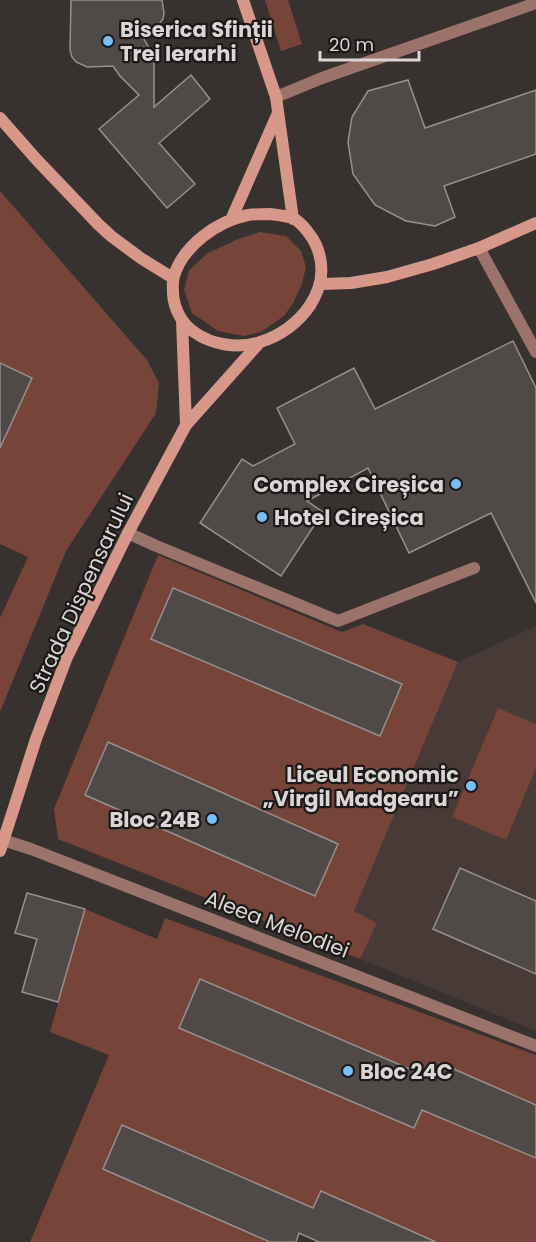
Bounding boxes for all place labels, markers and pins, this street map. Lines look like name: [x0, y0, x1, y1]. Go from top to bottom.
place label: Biserica Sfinții Trei Ierarhi: [120, 15, 273, 68]
marker: Biserica Sfinții Trei Ierarhi: [101, 34, 115, 48]
place label: Complex Cireșica: [253, 470, 444, 499]
marker: Complex Cireșica: [449, 477, 463, 491]
place label: Hotel Cireșica: [274, 503, 424, 532]
marker: Hotel Cireșica: [255, 510, 269, 524]
place label: Liceul Economic „Virgil Madgearu”: [263, 760, 459, 813]
marker: Liceul Economic „Virgil Madgearu”: [464, 779, 478, 793]
place label: Bloc 24B: [109, 805, 200, 834]
marker: Bloc 24B: [205, 812, 219, 826]
place label: Bloc 24C: [360, 1057, 453, 1086]
marker: Bloc 24C: [341, 1064, 355, 1078]

